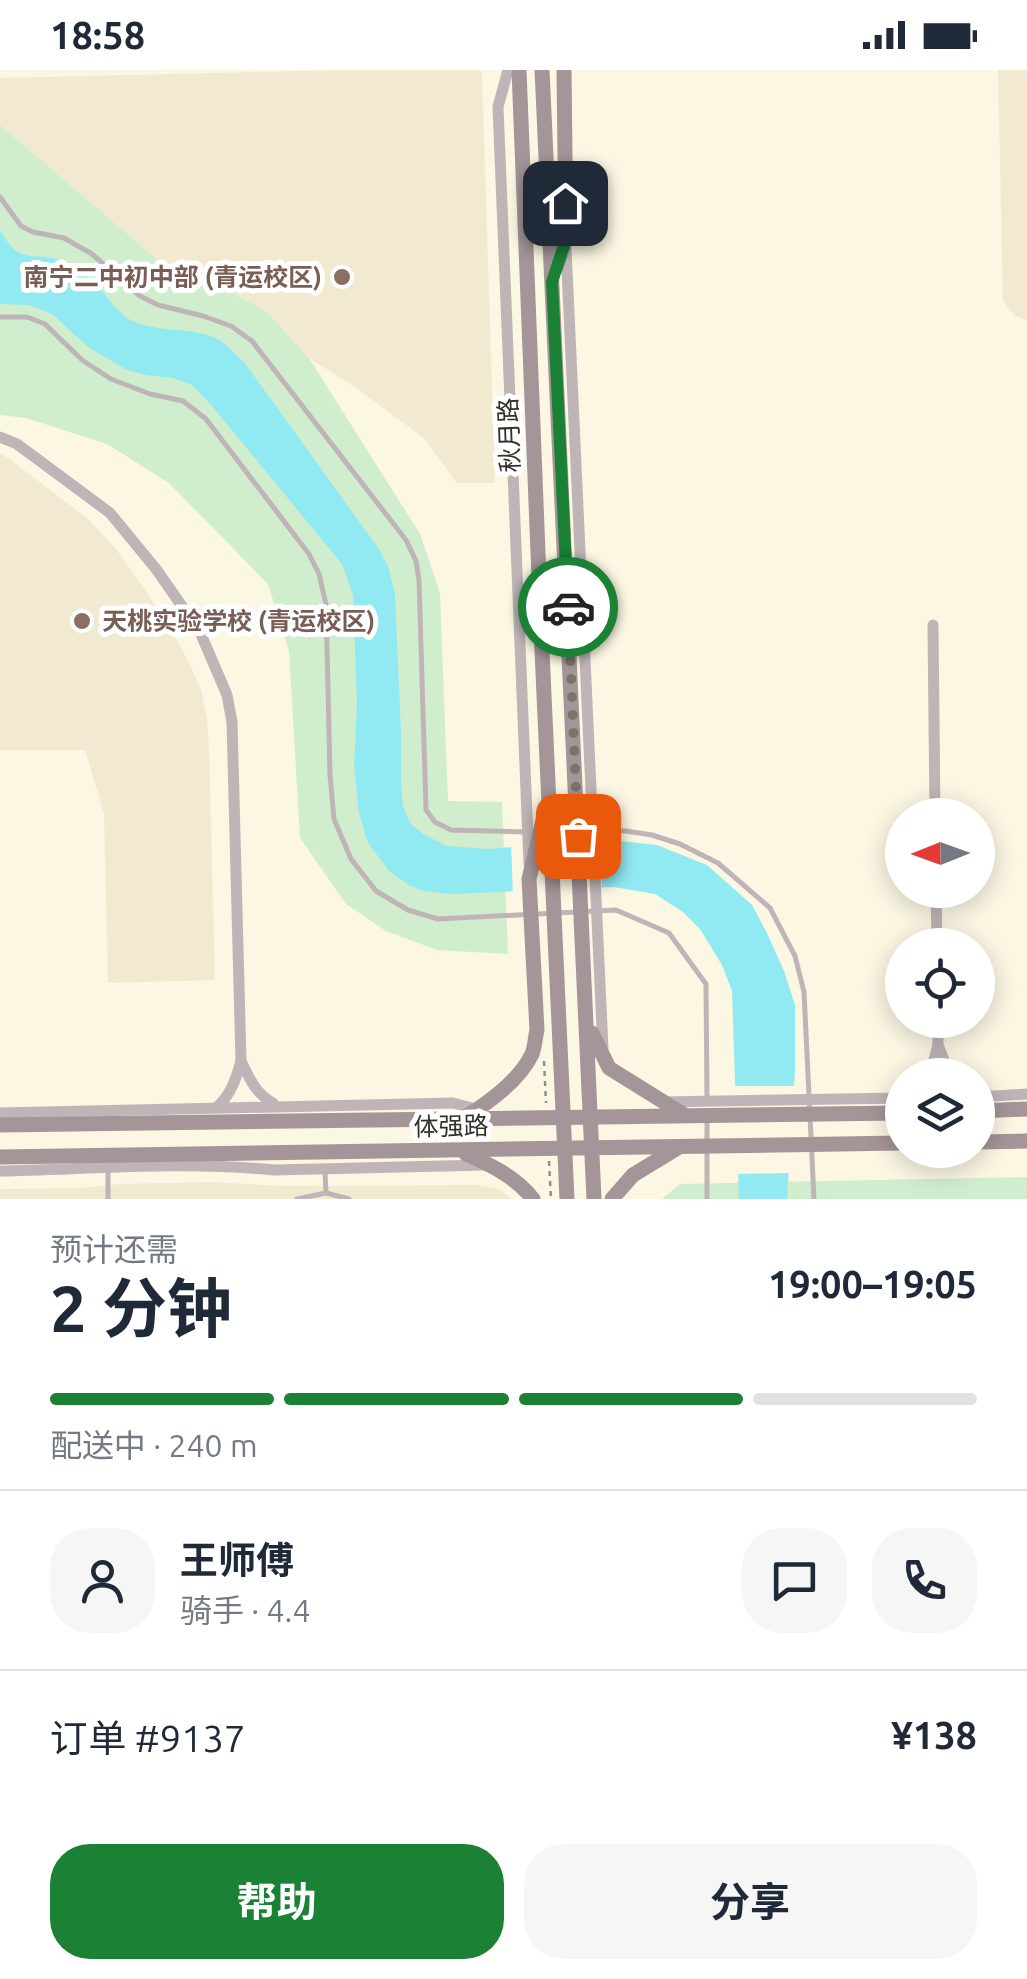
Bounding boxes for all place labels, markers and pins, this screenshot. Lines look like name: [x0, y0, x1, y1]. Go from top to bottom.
pin: [523, 161, 608, 246]
place label: 南宁二中初中部 (青运校区): [24, 263, 322, 291]
marker: 南宁二中初中部 (青运校区): [331, 266, 353, 288]
place label: 天桃实验学校 (青运校区): [102, 607, 375, 635]
marker: 天桃实验学校 (青运校区): [71, 610, 93, 632]
pin: [536, 794, 621, 879]

